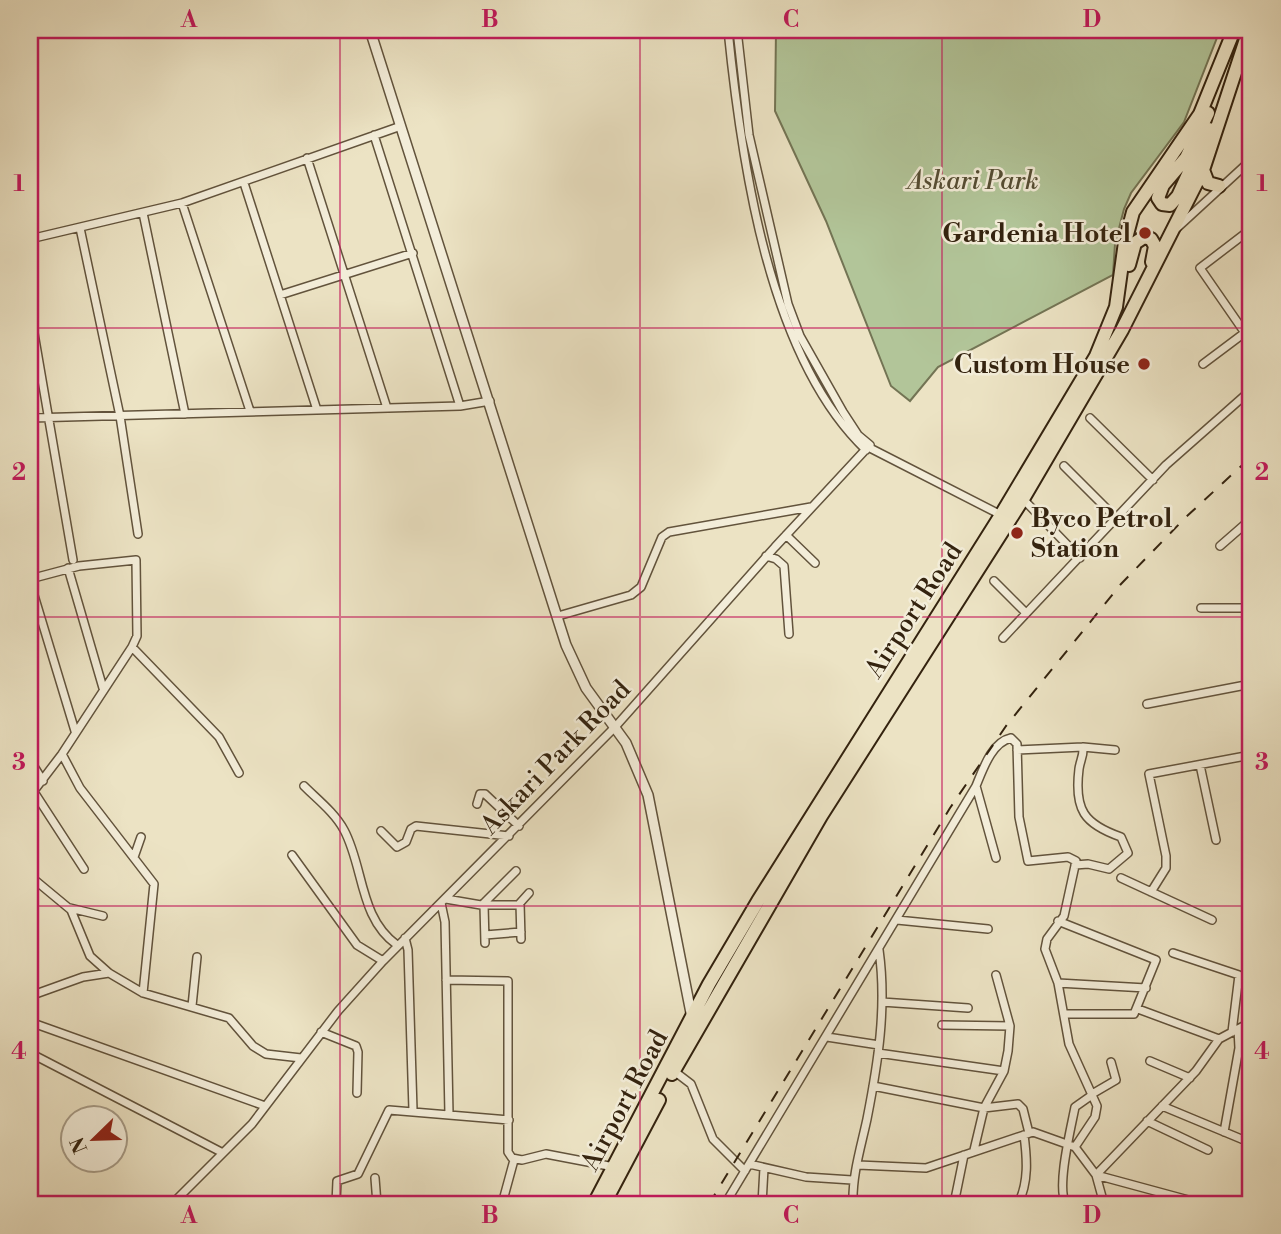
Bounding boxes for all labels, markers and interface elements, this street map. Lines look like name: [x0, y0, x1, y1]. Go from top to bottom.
text: A: [180, 6, 198, 34]
text: B: [481, 6, 499, 34]
text: C: [783, 6, 799, 34]
text: D: [1083, 6, 1101, 34]
park label: Askari Park: [905, 165, 1038, 197]
text: 1: [13, 170, 25, 198]
text: 1: [1256, 170, 1268, 198]
place label: Gardenia Hotel: [942, 218, 1131, 250]
marker: Gardenia Hotel: [1137, 225, 1153, 241]
place label: Custom House: [954, 349, 1130, 381]
marker: Custom House: [1136, 356, 1152, 372]
text: 2: [12, 459, 26, 487]
text: 2: [1255, 459, 1269, 487]
place label: Byco Petrol Station: [1031, 503, 1173, 565]
marker: Byco Petrol Station: [1009, 525, 1025, 541]
street label: Airport Road: [858, 537, 970, 685]
street label: Askari Park Road: [473, 674, 638, 842]
text: 3: [12, 749, 26, 777]
text: 3: [1255, 749, 1269, 777]
street label: Airport Road: [574, 1024, 675, 1177]
text: 4: [11, 1038, 27, 1066]
text: 4: [1254, 1038, 1270, 1066]
north arrow: [60, 1104, 130, 1174]
text: N: [65, 1134, 93, 1157]
text: A: [180, 1202, 198, 1230]
text: B: [481, 1202, 499, 1230]
text: C: [783, 1202, 799, 1230]
text: D: [1083, 1202, 1101, 1230]

